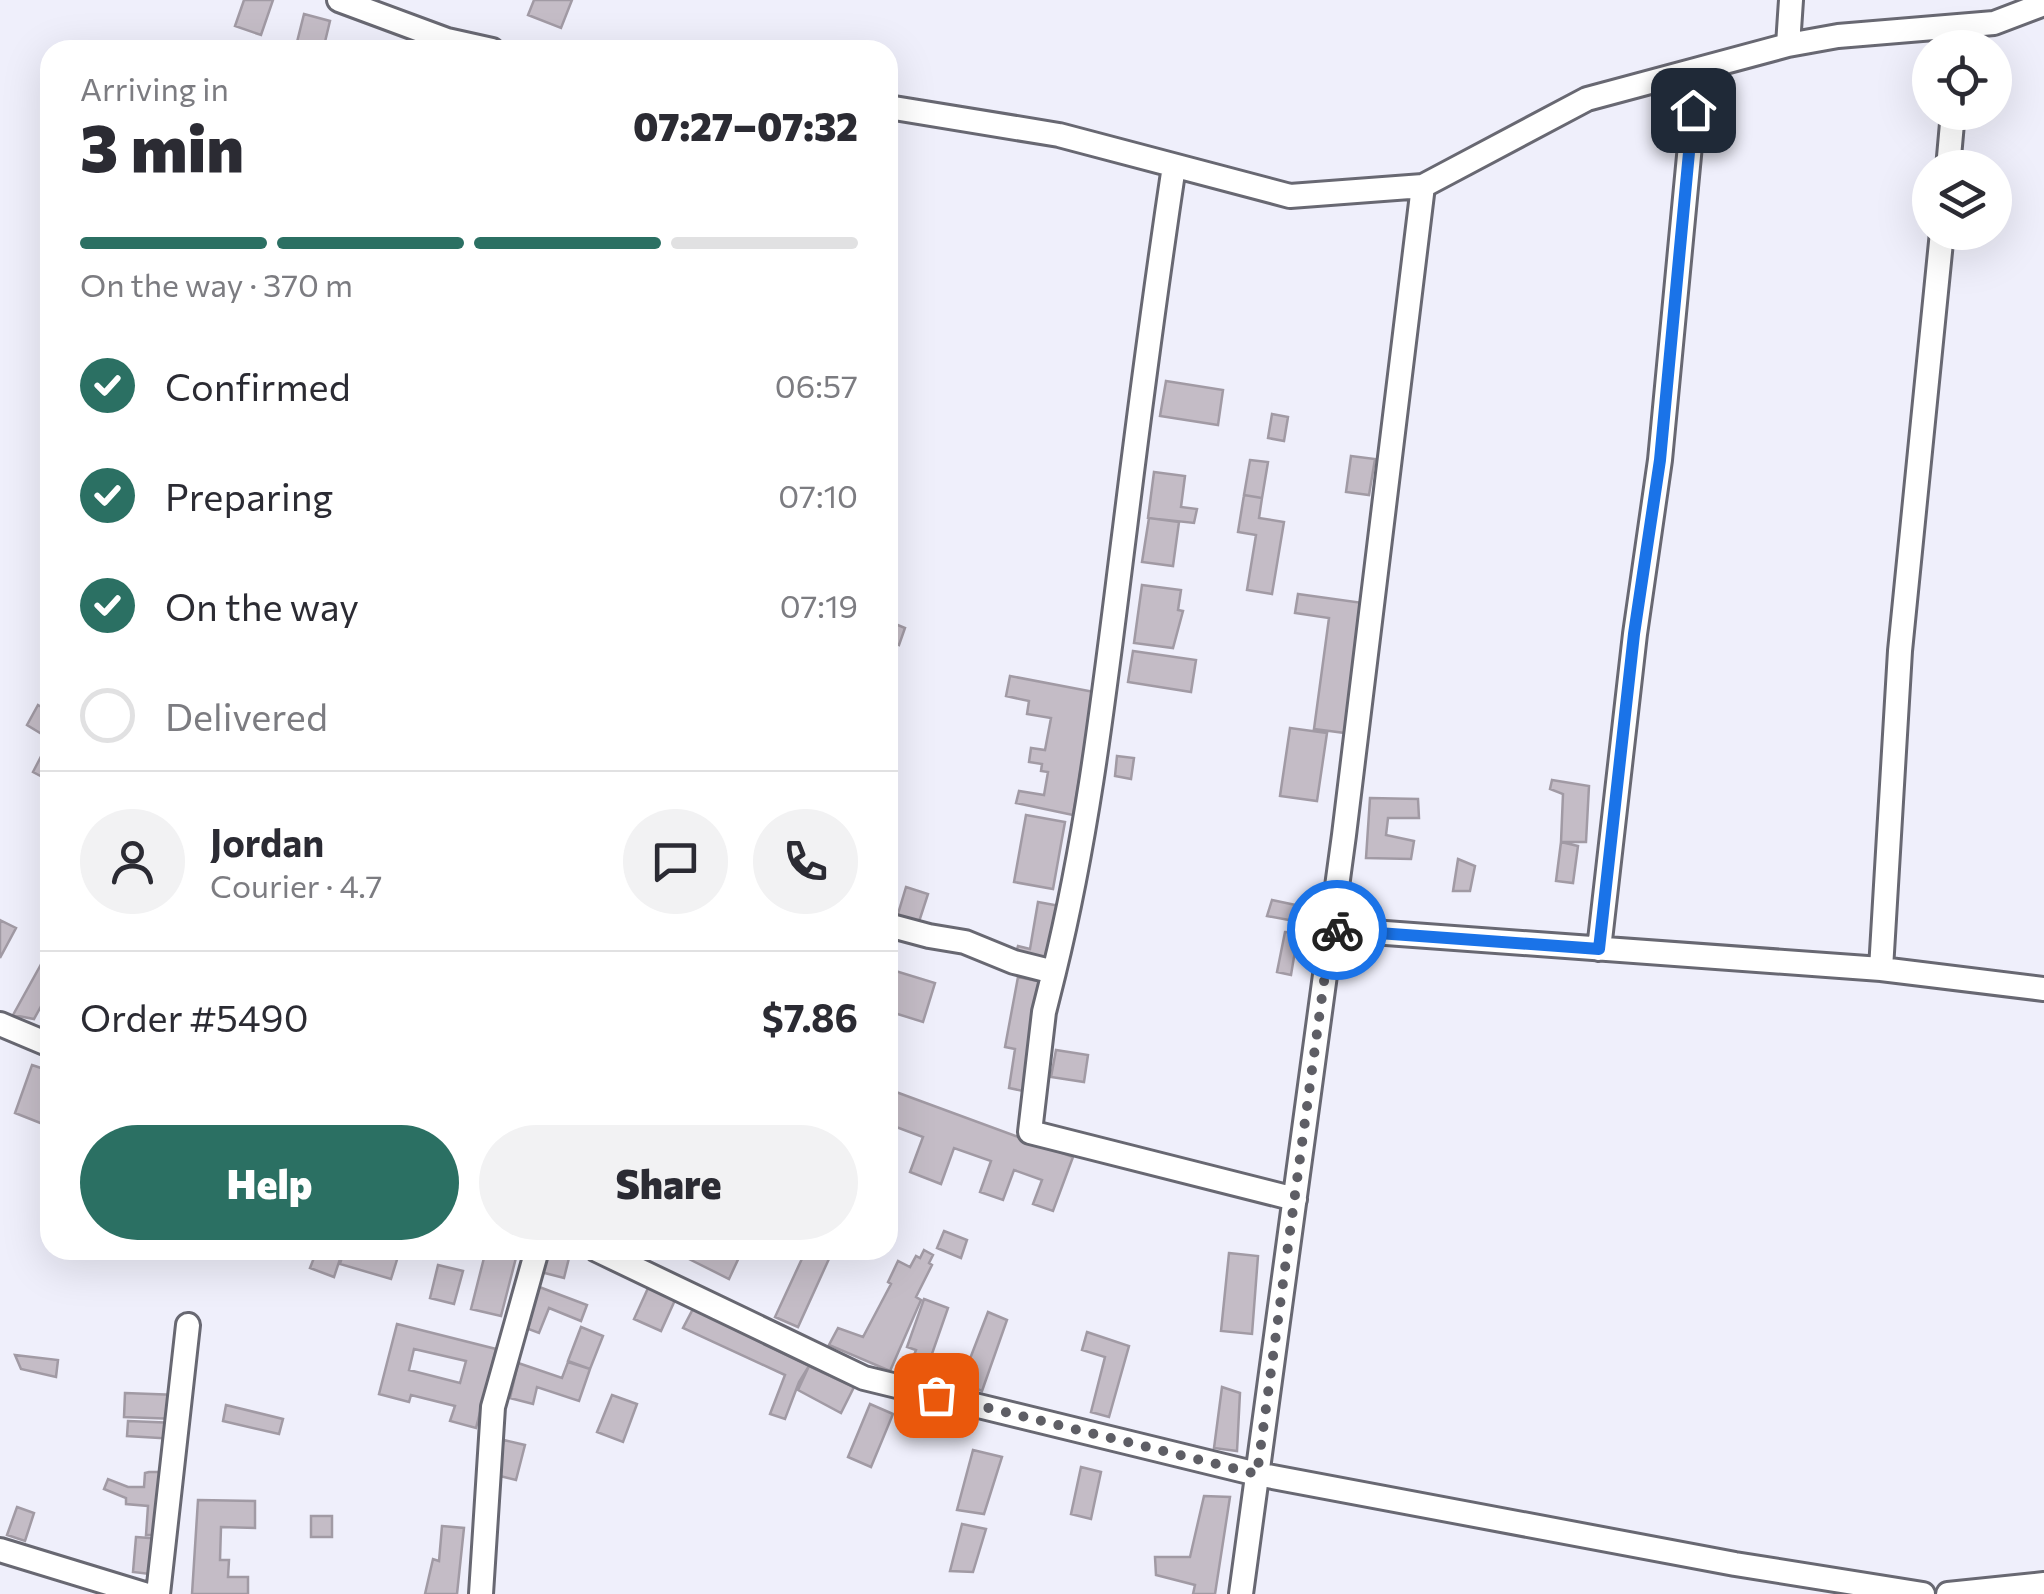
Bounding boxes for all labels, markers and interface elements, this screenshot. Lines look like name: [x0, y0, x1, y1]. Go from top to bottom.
map controls: [1912, 30, 2012, 250]
button: locate: [1912, 30, 2012, 130]
text: Arriving in: [80, 68, 229, 108]
pin: [1651, 68, 1736, 153]
icon: home: [1666, 83, 1721, 138]
text: 07:27–07:32: [633, 102, 858, 149]
text: 3 min: [80, 106, 244, 185]
button: layers: [1912, 150, 2012, 250]
text: On the way · 370 m: [80, 264, 353, 304]
icon: check: [80, 358, 135, 413]
text: Confirmed: [165, 362, 351, 409]
text: 06:57: [775, 365, 858, 405]
icon: check: [80, 468, 135, 523]
text: Preparing: [165, 472, 333, 519]
text: 07:10: [778, 475, 858, 515]
icon: check: [80, 578, 135, 633]
text: On the way: [165, 582, 359, 629]
text: 07:19: [780, 585, 858, 625]
text: Delivered: [165, 692, 328, 739]
button: person: [80, 809, 185, 914]
button: chat: [623, 809, 728, 914]
button: phone: [753, 809, 858, 914]
text: Jordan: [210, 818, 324, 865]
text: Courier · 4.7: [210, 865, 383, 905]
courier: [1287, 880, 1387, 980]
icon: bike: [1310, 903, 1365, 958]
text: Order #5490: [80, 993, 308, 1040]
text: $7.86: [762, 993, 858, 1040]
button: Help: [80, 1125, 459, 1240]
button: Share: [479, 1125, 858, 1240]
pin: [894, 1353, 979, 1438]
icon: bag: [909, 1368, 964, 1423]

